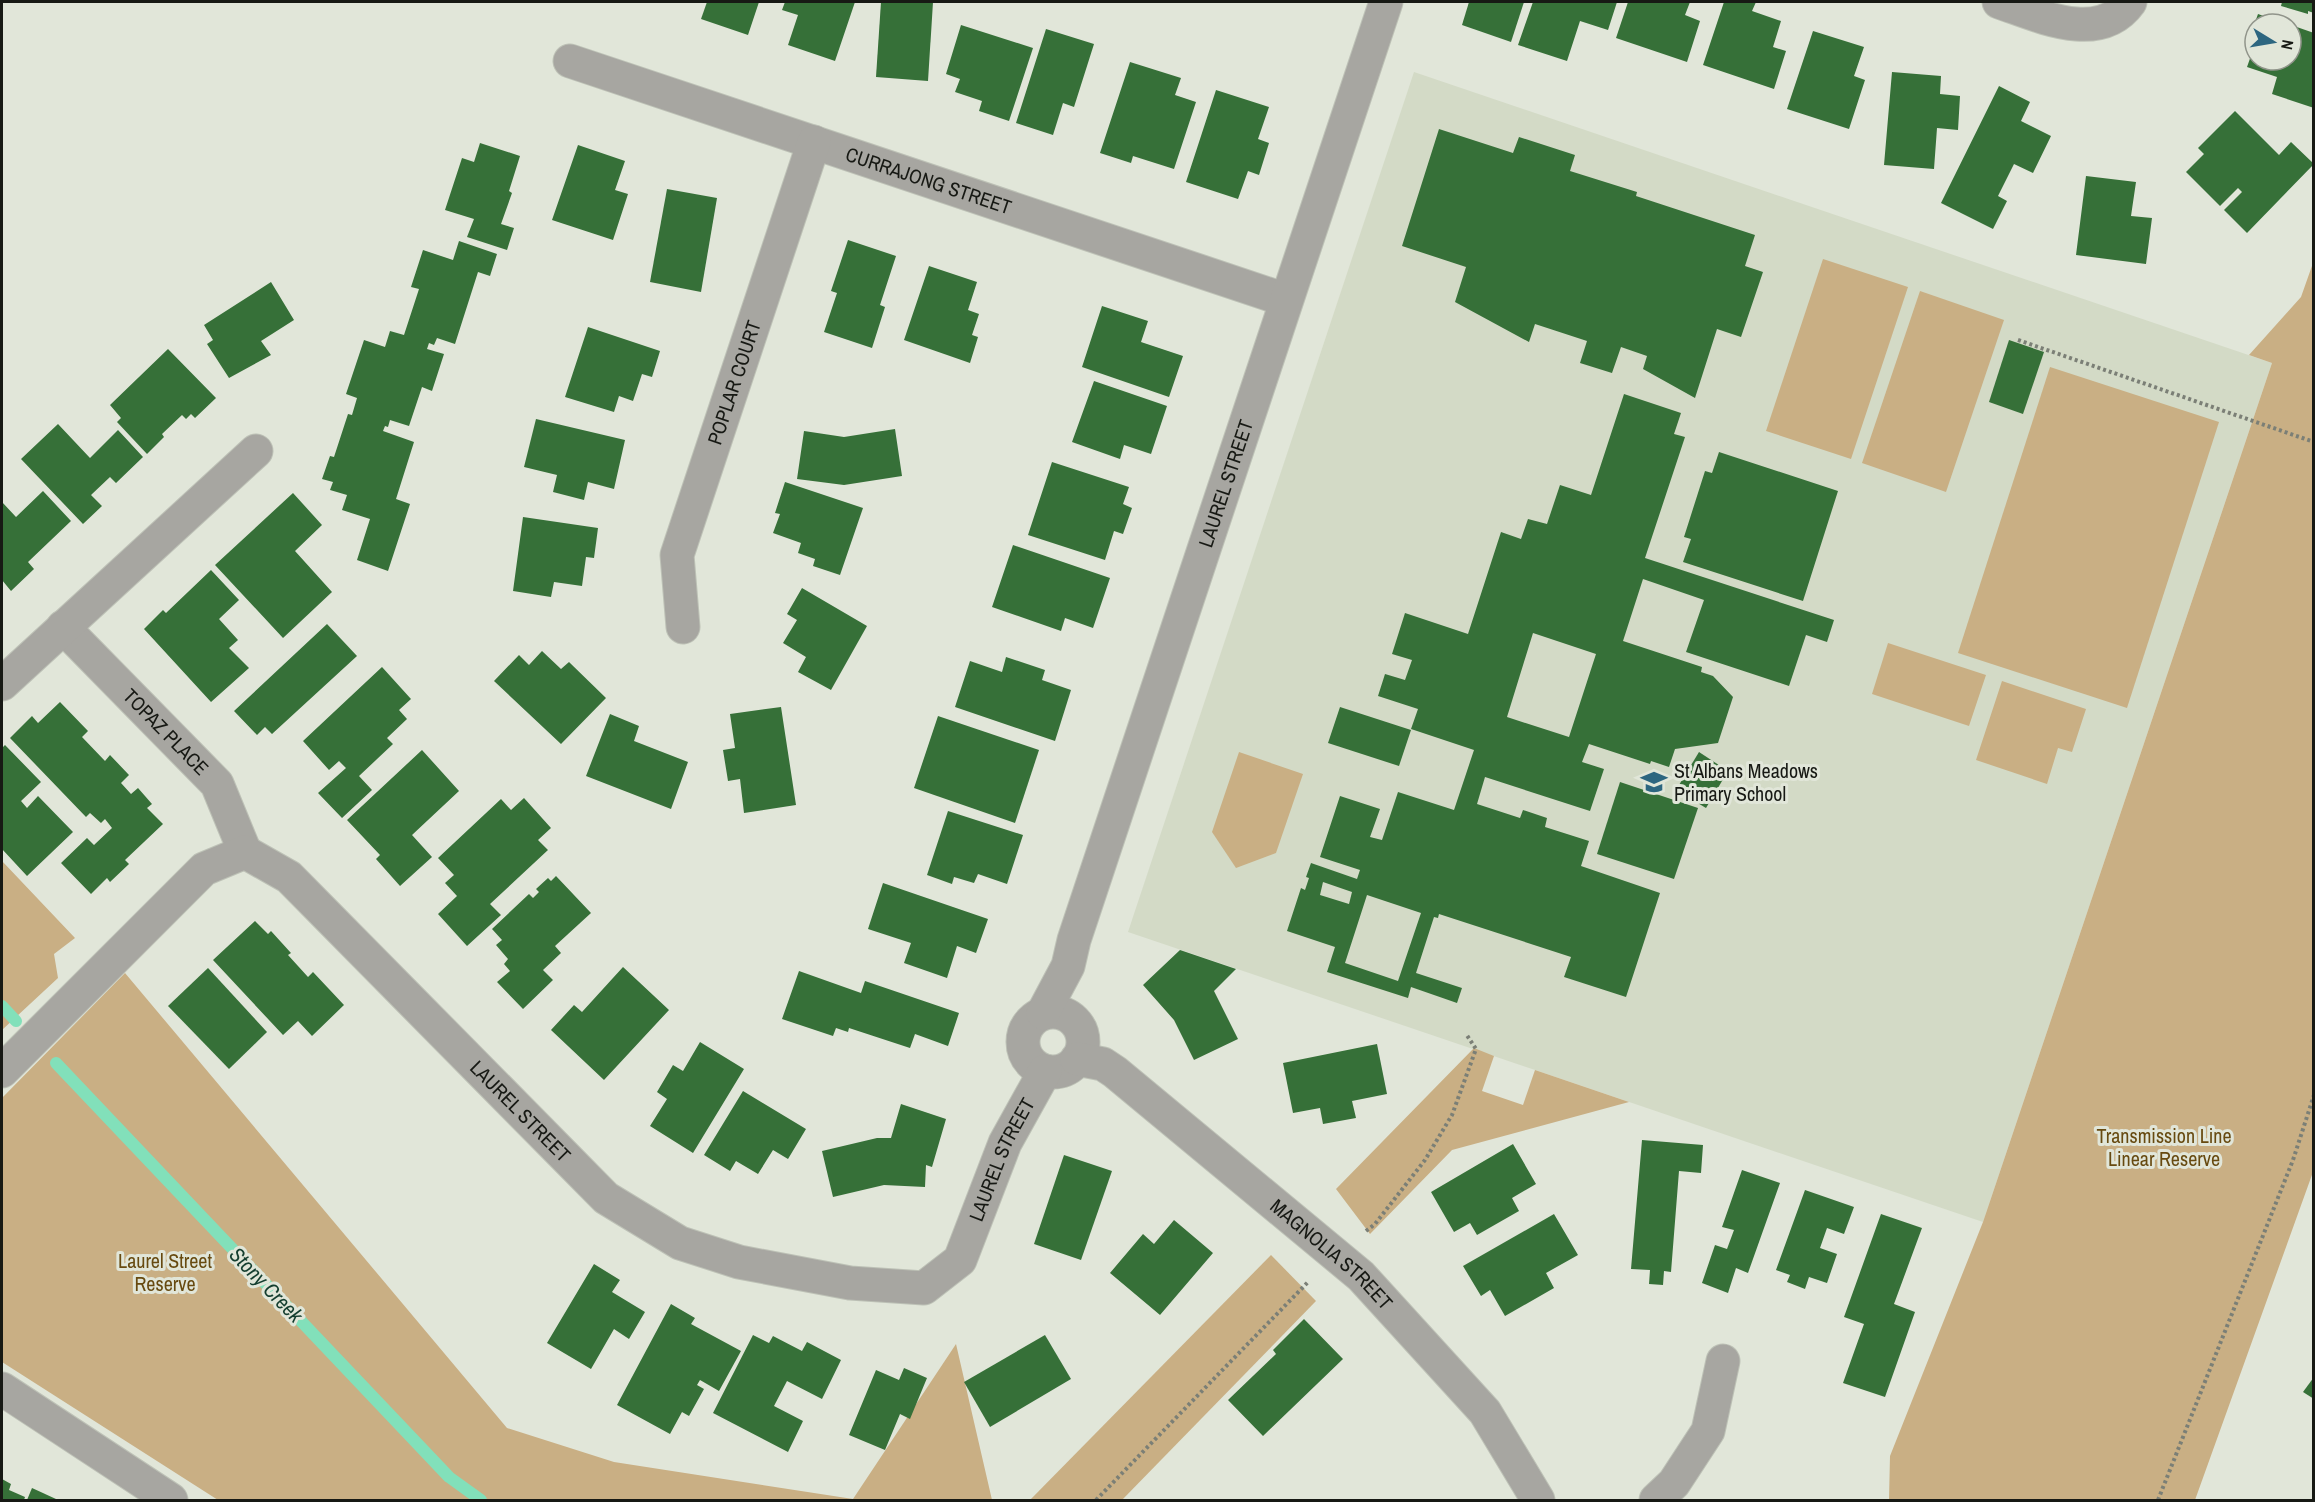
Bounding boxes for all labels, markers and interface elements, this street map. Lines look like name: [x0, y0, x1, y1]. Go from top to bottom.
north arrow: [2243, 12, 2303, 72]
text: N: [2276, 38, 2299, 52]
street label: CURRAJONG STREET: [842, 140, 1015, 220]
street label: POPLAR COURT: [701, 317, 767, 448]
street label: LAUREL STREET: [1192, 416, 1259, 551]
street label: TOPAZ PLACE: [118, 682, 215, 781]
place label: St Albans Meadows Primary School: [1674, 757, 1818, 807]
school or university icon: St Albans Meadows Primary School: [1639, 767, 1669, 797]
street label: LAUREL STREET: [465, 1054, 577, 1168]
street label: LAUREL STREET: [962, 1093, 1041, 1225]
park label: Transmission Line Linear Reserve: [2096, 1122, 2232, 1172]
street label: MAGNOLIA STREET: [1265, 1192, 1399, 1315]
water label: Stony Creek: [223, 1240, 311, 1330]
park label: Laurel Street Reserve: [118, 1247, 212, 1297]

